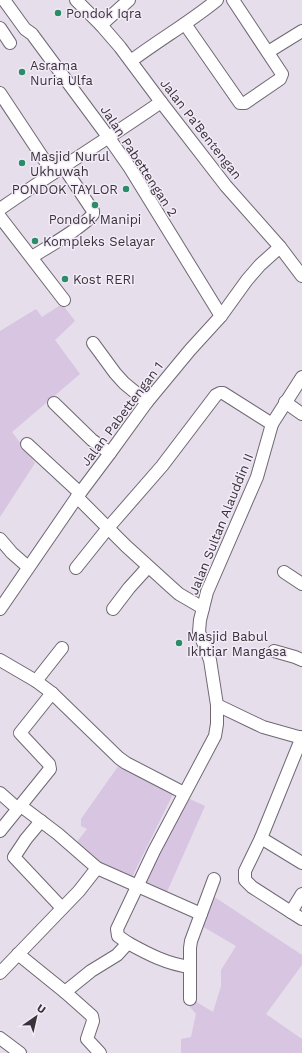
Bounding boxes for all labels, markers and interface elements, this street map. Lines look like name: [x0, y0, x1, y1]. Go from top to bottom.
place label: Pondok Iqra: [66, 6, 142, 21]
marker: Pondok Iqra: [53, 8, 63, 18]
place label: Asrama Nuria Ulfa: [30, 58, 94, 88]
marker: Asrama Nuria Ulfa: [17, 67, 27, 77]
street label: Jalan Pa'Bentengan: [157, 76, 245, 182]
street label: Jalan Pabettengan 2: [98, 103, 180, 219]
place label: Masjid Nurul Ukhuwah: [30, 149, 110, 179]
marker: Masjid Nurul Ukhuwah: [17, 158, 27, 168]
place label: PONDOK TAYLOR: [12, 182, 118, 197]
marker: PONDOK TAYLOR: [121, 184, 131, 194]
marker: Pondok Manipi: [90, 200, 100, 210]
place label: Pondok Manipi: [49, 212, 141, 227]
place label: Kompleks Selayar: [43, 234, 155, 249]
marker: Kompleks Selayar: [30, 236, 40, 246]
place label: Kost RERI: [73, 272, 135, 287]
marker: Kost RERI: [60, 274, 70, 284]
street label: Jalan Pabettengan 1: [78, 359, 166, 469]
street label: Jalan Sultan Alauddin II: [186, 451, 256, 597]
place label: Masjid Babul Ikhtiar Mangasa: [187, 629, 287, 659]
marker: Masjid Babul Ikhtiar Mangasa: [174, 638, 184, 648]
north arrow: [16, 997, 56, 1037]
text: U: [34, 1002, 48, 1017]

